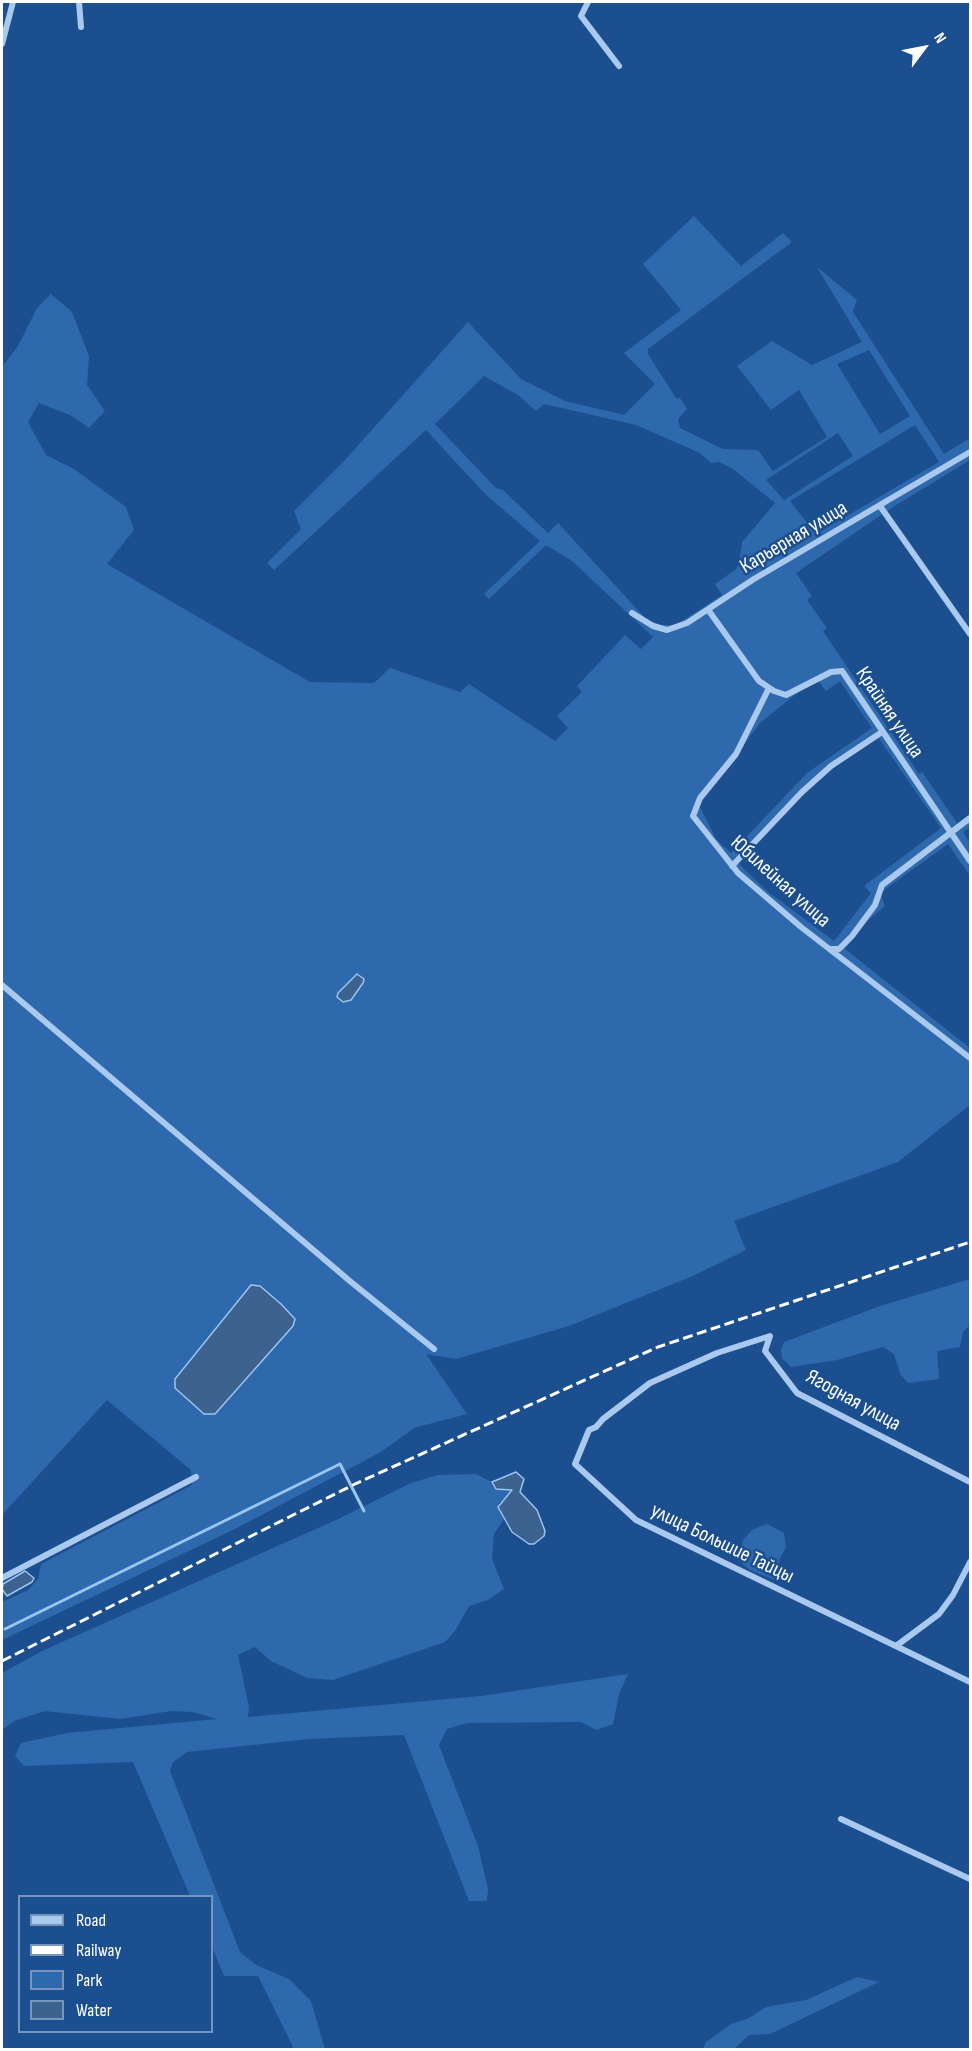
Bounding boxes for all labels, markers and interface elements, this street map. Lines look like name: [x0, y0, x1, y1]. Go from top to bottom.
north arrow: [894, 18, 954, 78]
text: N: [929, 30, 950, 47]
street label: Карьерная улица: [736, 496, 852, 580]
street label: Крайняя улица: [849, 663, 929, 763]
street label: Юбилейная улица: [725, 831, 835, 933]
street label: Ягодная улица: [801, 1365, 905, 1437]
street label: улица Большие Тайцы: [646, 1498, 798, 1590]
legend: [18, 1895, 213, 2033]
text: Road: [76, 1910, 106, 1931]
text: Railway: [76, 1940, 121, 1961]
text: Park: [76, 1970, 102, 1991]
text: Water: [76, 2000, 112, 2021]

